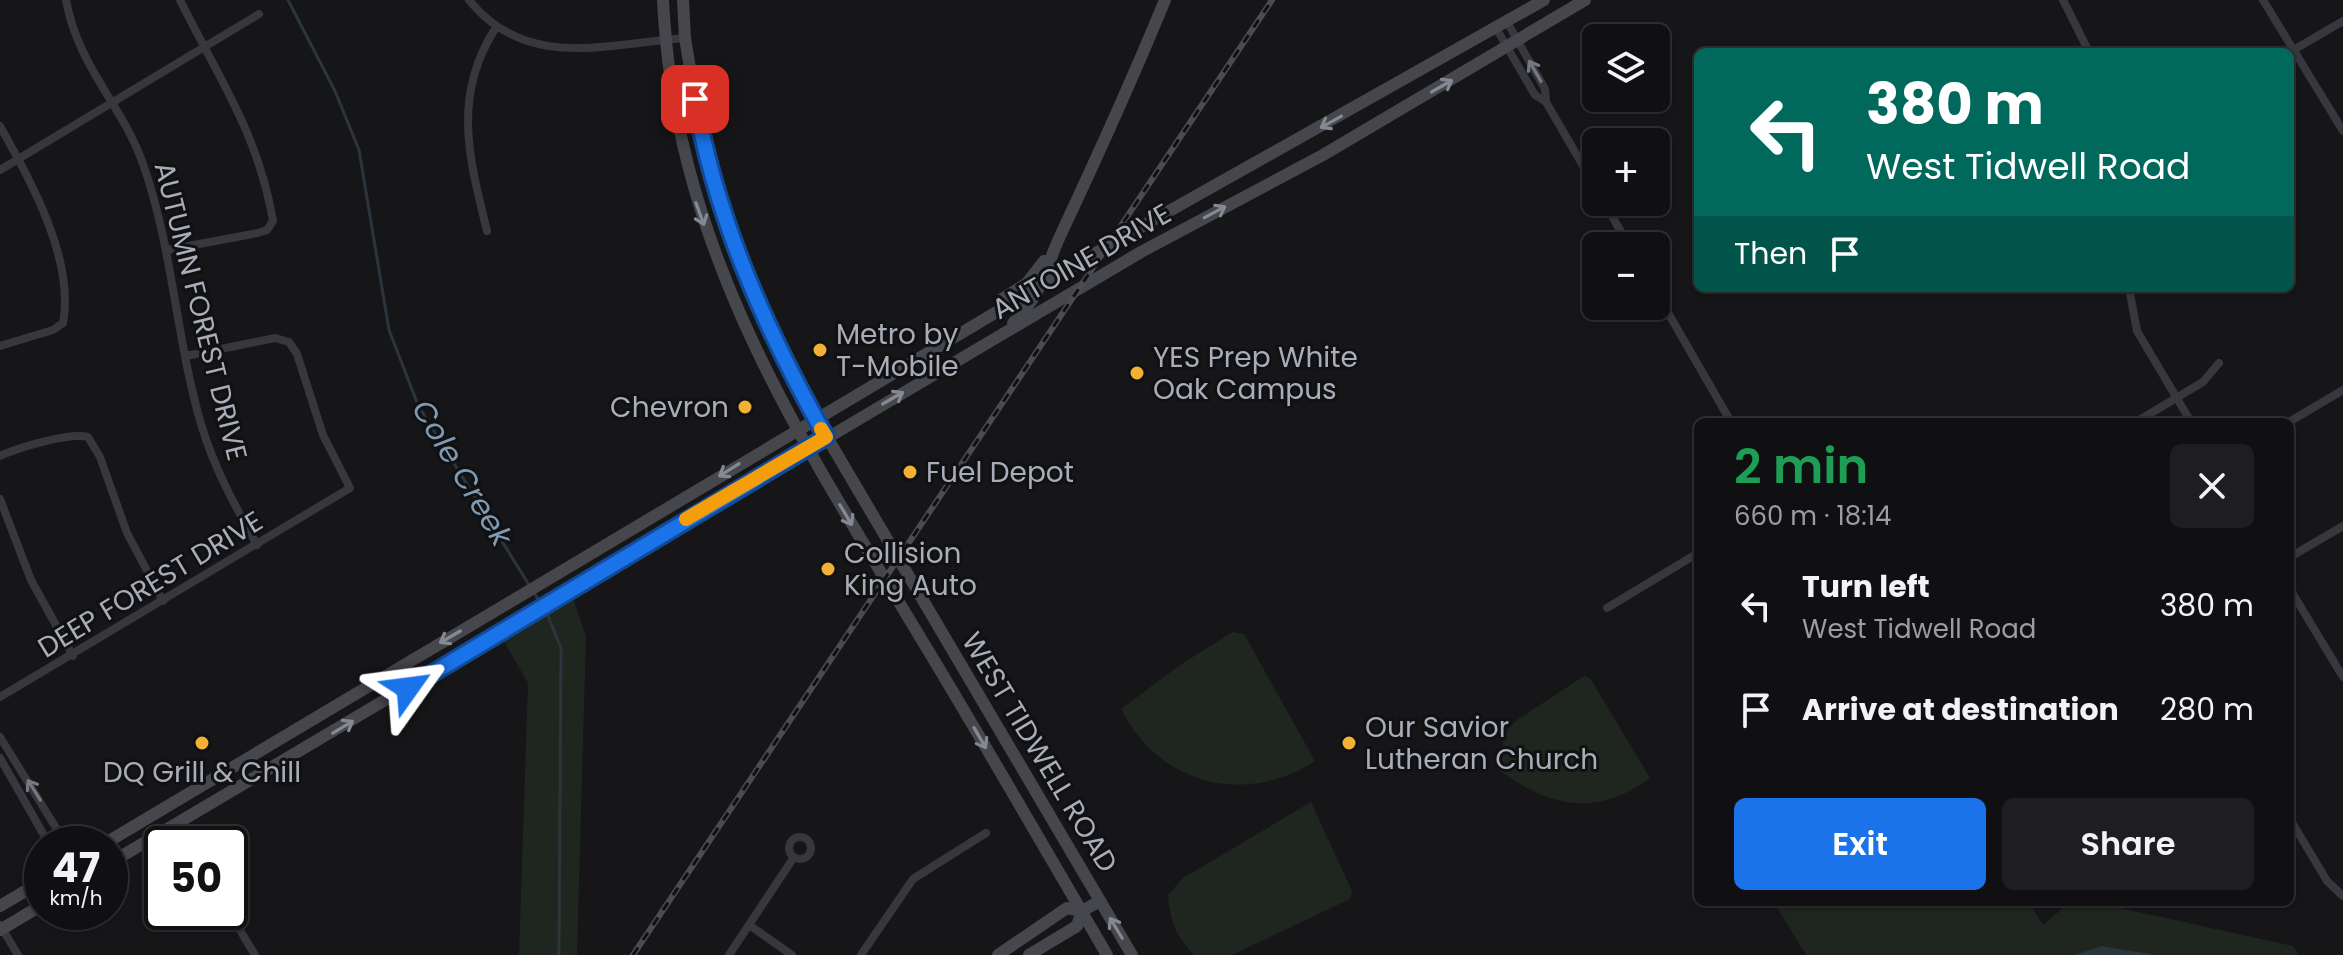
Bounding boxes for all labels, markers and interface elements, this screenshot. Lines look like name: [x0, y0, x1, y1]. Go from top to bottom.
map controls: [1582, 24, 1670, 320]
button: layers: [1582, 24, 1670, 112]
one-way arrow: [1527, 60, 1543, 83]
pin: [661, 65, 729, 133]
text: 380 m: [1866, 65, 2044, 144]
icon: arrive: [673, 77, 717, 121]
one-way arrow: [1430, 78, 1453, 94]
icon: left: [1734, 80, 1838, 184]
one-way arrow: [1320, 115, 1343, 131]
button: +: [1582, 128, 1670, 216]
text: West Tidwell Road: [1866, 141, 2190, 192]
street label: AUTUMN FOREST DRIVE: [144, 158, 257, 465]
street label: ANTOINE DRIVE: [984, 194, 1178, 329]
one-way arrow: [694, 201, 708, 226]
one-way arrow: [1203, 204, 1226, 220]
button: −: [1582, 232, 1670, 320]
text: Then: [1734, 232, 1807, 275]
icon: arrive: [1823, 232, 1867, 276]
place label: Metro by T-Mobile: [836, 315, 959, 386]
place label: YES Prep White Oak Campus: [1153, 338, 1358, 409]
marker: Metro by T-Mobile: [811, 341, 829, 359]
marker: YES Prep White Oak Campus: [1128, 364, 1146, 382]
place label: Chevron: [610, 388, 729, 427]
one-way arrow: [881, 390, 904, 406]
water label: Cole Creek: [402, 391, 524, 556]
marker: Chevron: [736, 398, 754, 416]
text: 2 min: [1734, 433, 1868, 500]
button: close: [2170, 444, 2254, 528]
place label: Fuel Depot: [926, 453, 1074, 492]
one-way arrow: [719, 462, 741, 479]
marker: Fuel Depot: [901, 463, 919, 481]
text: 660 m · 18:14: [1734, 498, 1891, 534]
street label: DEEP FOREST DRIVE: [31, 502, 270, 667]
one-way arrow: [838, 503, 854, 526]
place label: Collision King Auto: [844, 534, 977, 605]
marker: Collision King Auto: [819, 560, 837, 578]
text: Turn left: [1802, 565, 1930, 608]
icon: left: [1734, 584, 1778, 628]
text: 380 m: [2160, 584, 2254, 627]
text: West Tidwell Road: [1802, 611, 2036, 647]
street label: WEST TIDWELL ROAD: [952, 625, 1127, 880]
one-way arrow: [438, 630, 462, 645]
position arrow: [366, 646, 450, 730]
icon: arrive: [1734, 688, 1778, 732]
text: Arrive at destination: [1802, 688, 2119, 731]
text: 280 m: [2160, 688, 2254, 731]
place label: Our Savior Lutheran Church: [1365, 708, 1598, 779]
one-way arrow: [331, 718, 354, 734]
one-way arrow: [972, 726, 988, 749]
marker: DQ Grill & Chill: [193, 734, 211, 752]
marker: Our Savior Lutheran Church: [1340, 734, 1358, 752]
place label: DQ Grill & Chill: [103, 753, 301, 792]
one-way arrow: [25, 779, 41, 802]
button: Exit: [1734, 798, 1986, 890]
button: Share: [2002, 798, 2254, 890]
speed limit sign: 50: [144, 826, 248, 930]
text: 47: [52, 840, 100, 896]
text: km/h: [49, 884, 103, 912]
one-way arrow: [1108, 917, 1124, 940]

